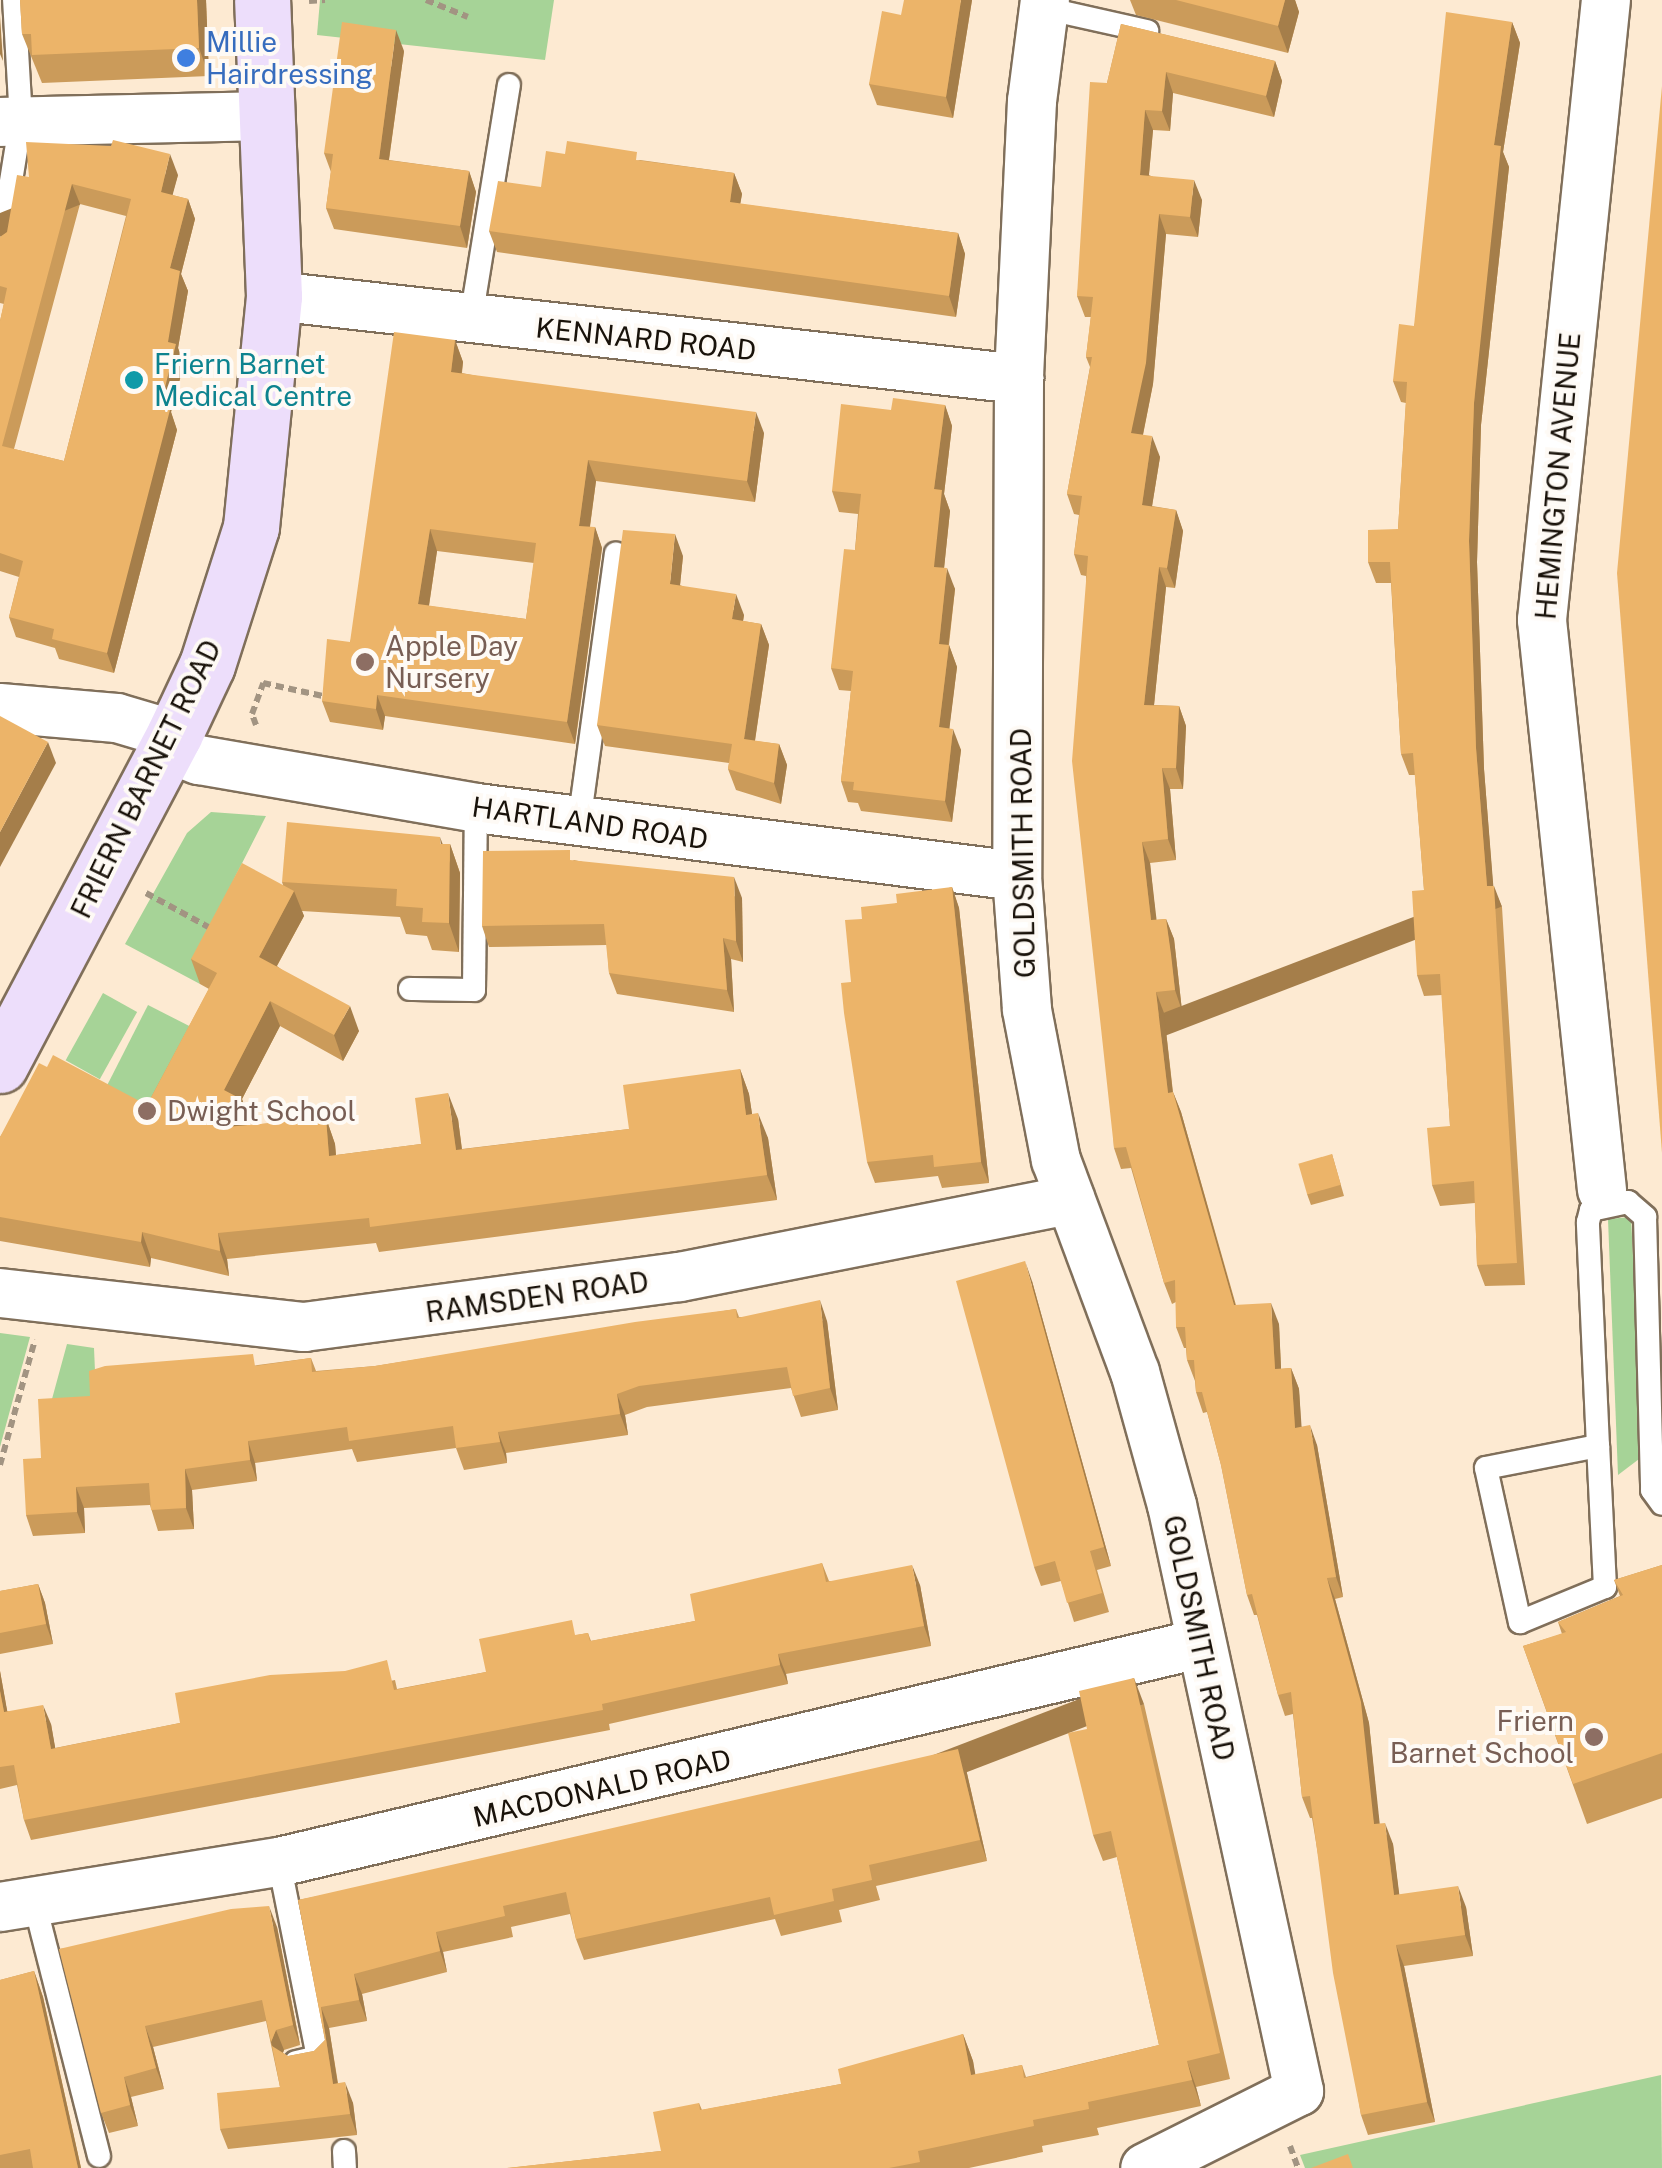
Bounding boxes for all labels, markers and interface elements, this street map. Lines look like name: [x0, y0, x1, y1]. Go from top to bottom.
place label: Millie Hairdressing: [206, 25, 373, 91]
marker: Millie Hairdressing: [175, 47, 197, 69]
street label: KENNARD ROAD: [534, 311, 758, 367]
street label: HEMINGTON AVENUE: [1529, 331, 1587, 621]
place label: Friern Barnet Medical Centre: [154, 347, 352, 413]
marker: Friern Barnet Medical Centre: [123, 369, 145, 391]
place label: Apple Day Nursery: [385, 629, 518, 695]
street label: FRIERN BARNET ROAD: [64, 634, 228, 924]
marker: Apple Day Nursery: [354, 651, 376, 673]
street label: GOLDSMITH ROAD: [1004, 728, 1042, 978]
street label: HARTLAND ROAD: [470, 790, 710, 856]
place label: Dwight School: [167, 1094, 356, 1128]
marker: Dwight School: [136, 1100, 158, 1122]
street label: RAMSDEN ROAD: [423, 1265, 651, 1329]
street label: GOLDSMITH ROAD: [1157, 1512, 1241, 1764]
place label: Friern Barnet School: [1390, 1704, 1574, 1770]
marker: Friern Barnet School: [1583, 1726, 1605, 1748]
street label: MACDONALD ROAD: [470, 1742, 734, 1834]

